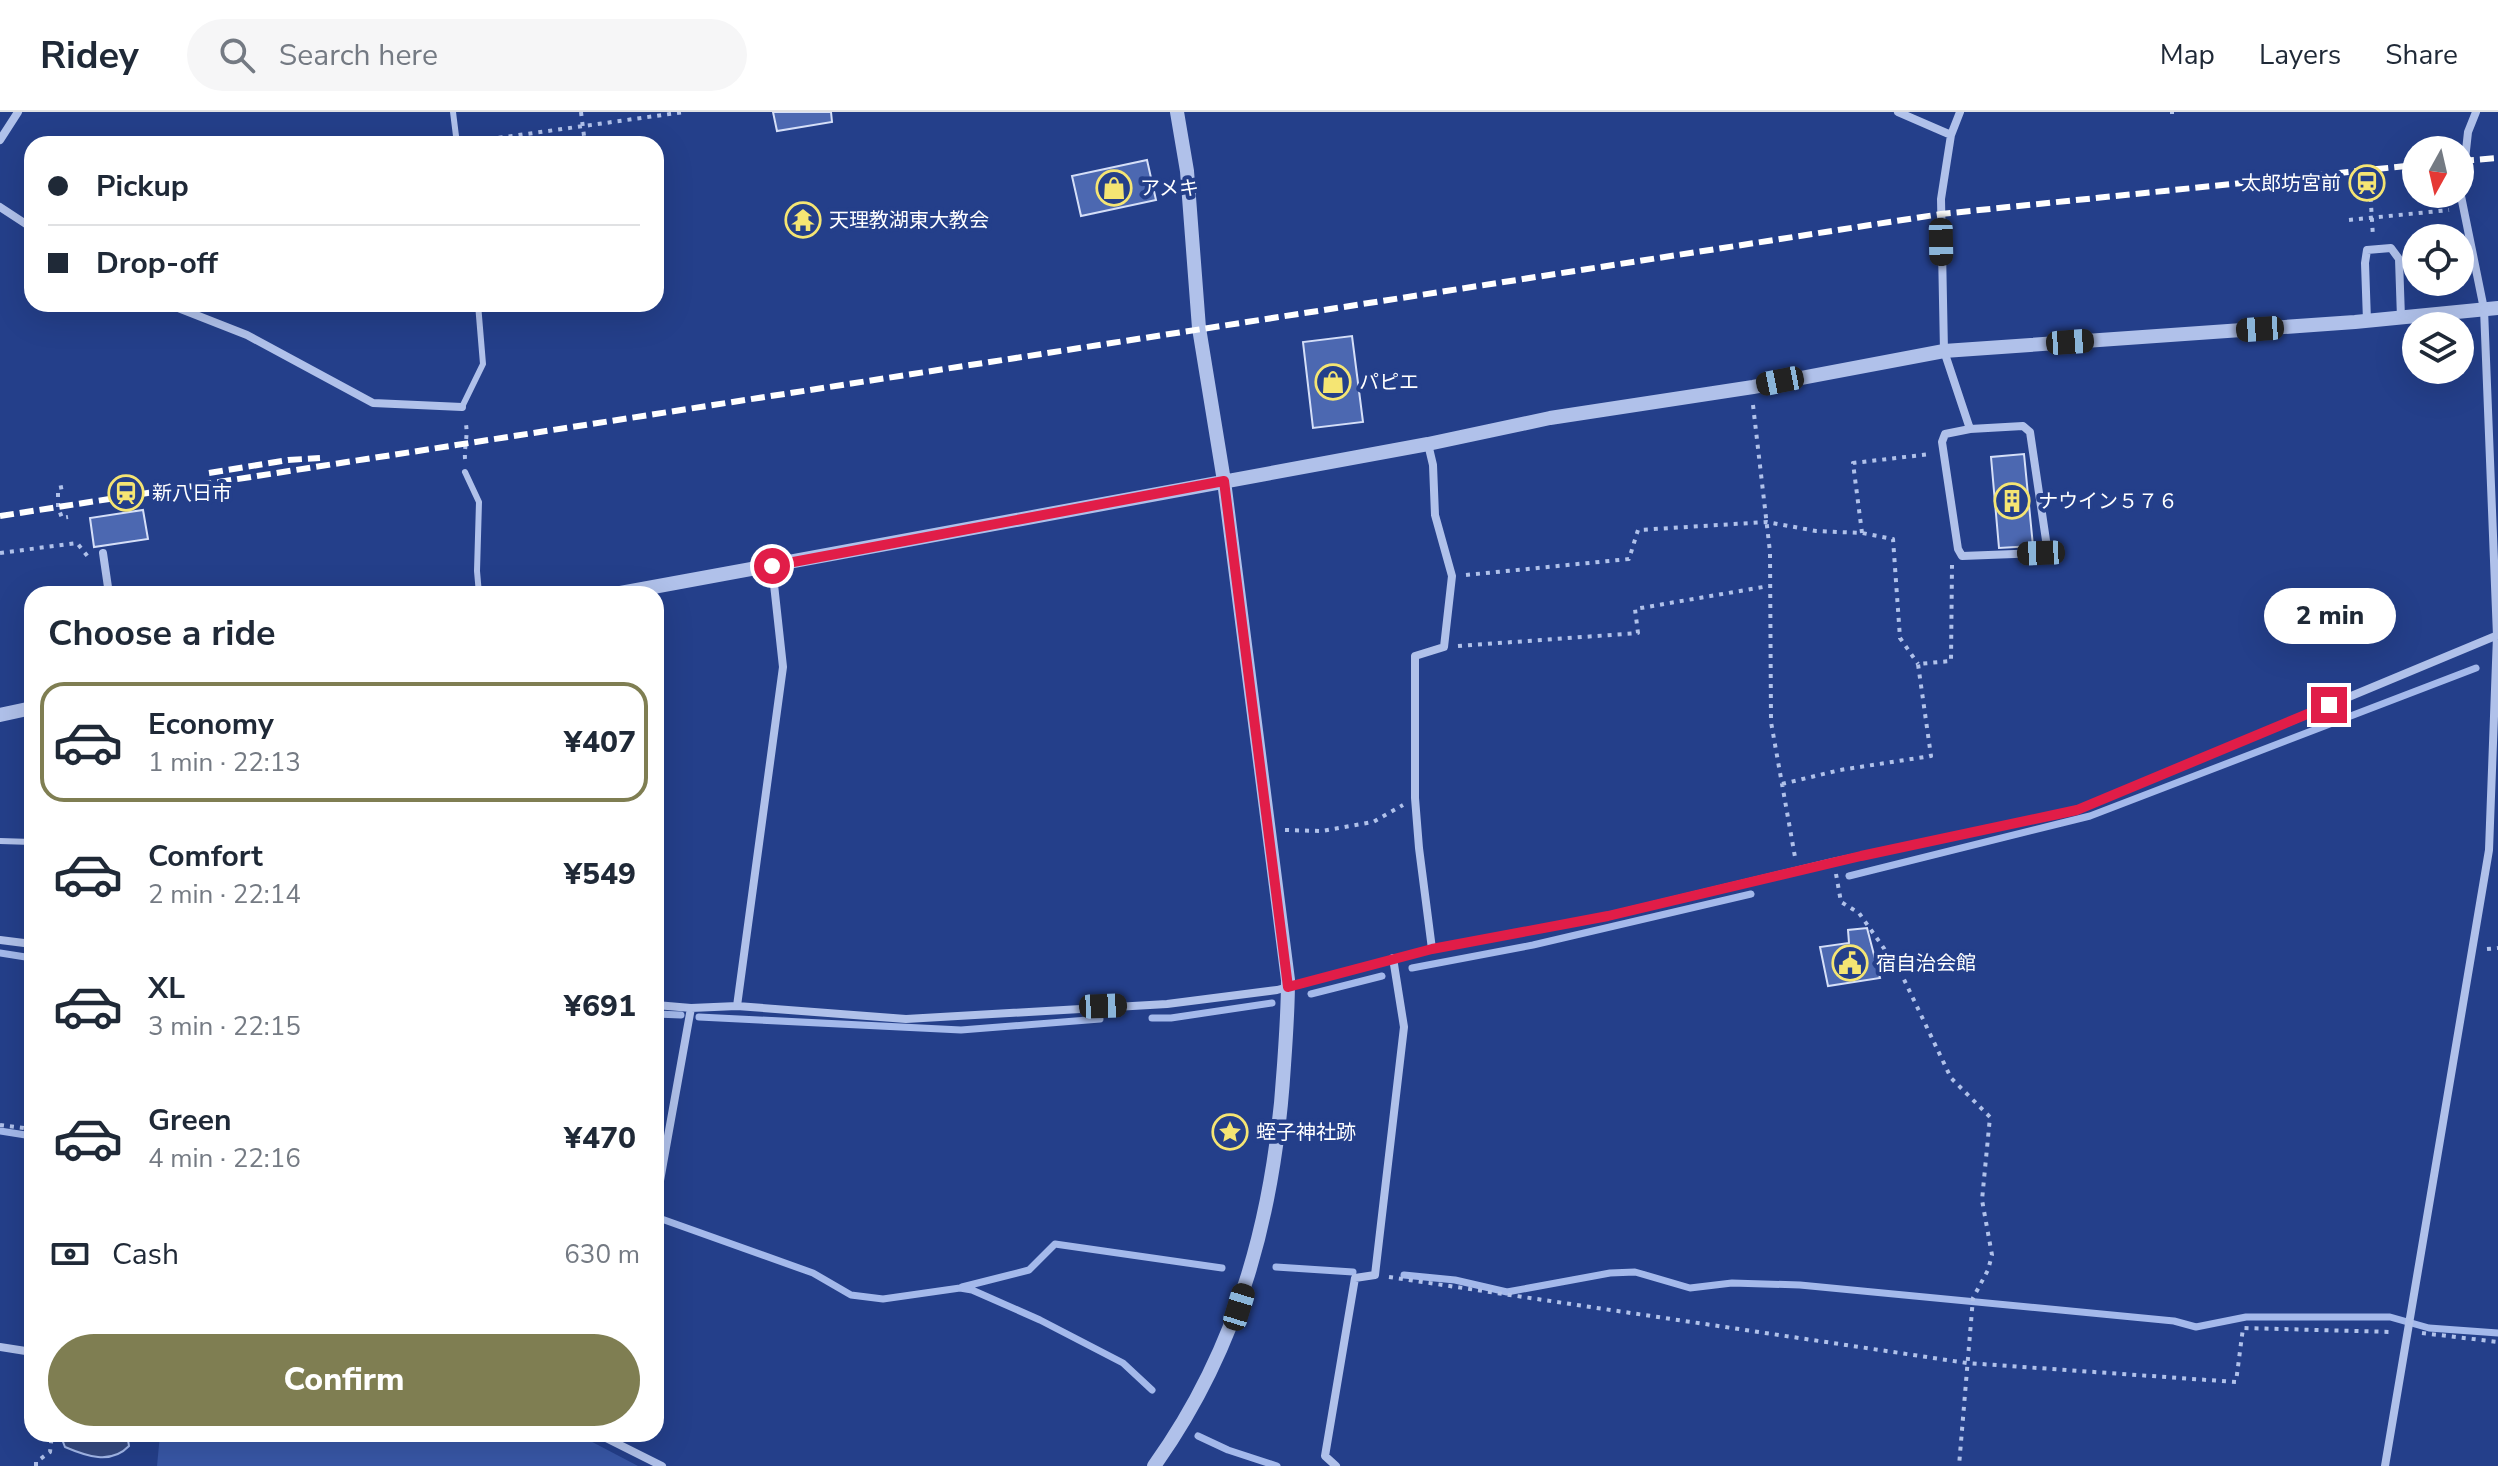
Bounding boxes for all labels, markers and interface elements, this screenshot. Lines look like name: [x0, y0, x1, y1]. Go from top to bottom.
search box: [187, 19, 747, 91]
text: Ridey: [40, 30, 139, 81]
icon: search: [215, 33, 259, 77]
text: Search here: [279, 35, 438, 76]
text: Map: [2160, 36, 2215, 74]
text: Layers: [2259, 36, 2341, 74]
text: Share: [2385, 36, 2458, 74]
north arrow: [2402, 136, 2474, 208]
map controls: [2402, 136, 2474, 384]
station icon: 太郎坊宮前: [2348, 164, 2386, 202]
text: Pickup: [96, 166, 189, 207]
shop icon: アメキ: [1095, 169, 1133, 207]
place label: 太郎坊宮前: [2241, 170, 2341, 197]
place label: アメキ: [1140, 175, 1199, 202]
temple icon: 天理教湖東大教会: [784, 201, 822, 239]
place label: 天理教湖東大教会: [829, 207, 989, 234]
car: [1929, 218, 1953, 266]
button: locate: [2402, 224, 2474, 296]
text: Drop-off: [96, 243, 218, 284]
button: layers: [2402, 312, 2474, 384]
car: [2235, 315, 2285, 343]
car: [2045, 328, 2095, 356]
shop icon: パピエ: [1314, 363, 1352, 401]
car: [1754, 365, 1806, 397]
place label: パピエ: [1359, 369, 1419, 396]
station icon: 新八日市: [107, 474, 145, 512]
place label: 新八日市: [152, 480, 232, 507]
building icon: ナウイン５７６: [1993, 482, 2031, 520]
place label: ナウイン５７６: [2038, 488, 2178, 515]
car: [2017, 540, 2065, 566]
route start: [754, 548, 790, 584]
callout: 2 min: [2263, 589, 2395, 645]
text: 2 min: [2296, 598, 2364, 633]
text: Choose a ride: [48, 609, 276, 658]
route end: [2311, 687, 2347, 723]
text: Economy: [148, 704, 274, 745]
icon: car: [52, 706, 124, 778]
text: ¥407: [564, 722, 636, 763]
text: 1 min · 22:13: [148, 745, 301, 780]
text: Comfort: [148, 836, 263, 877]
icon: car: [52, 838, 124, 910]
text: ¥549: [564, 854, 636, 895]
text: 2 min · 22:14: [148, 877, 301, 912]
public building icon: 宿自治会館: [1831, 944, 1869, 982]
place label: 宿自治会館: [1876, 950, 1976, 977]
text: XL: [148, 968, 185, 1009]
icon: car: [52, 970, 124, 1042]
text: ¥691: [564, 986, 636, 1027]
car: [1079, 993, 1127, 1019]
text: 3 min · 22:15: [148, 1009, 301, 1044]
text: Green: [148, 1100, 232, 1141]
icon: car: [52, 1102, 124, 1174]
place icon: 蛭子神社跡: [1211, 1113, 1249, 1151]
text: ¥470: [564, 1118, 636, 1159]
place label: 蛭子神社跡: [1256, 1119, 1356, 1146]
text: 4 min · 22:16: [148, 1141, 301, 1176]
icon: cash: [48, 1232, 92, 1276]
text: Cash: [112, 1234, 179, 1275]
text: 630 m: [564, 1237, 640, 1272]
car: [1221, 1281, 1257, 1333]
button: Confirm: [48, 1334, 640, 1426]

